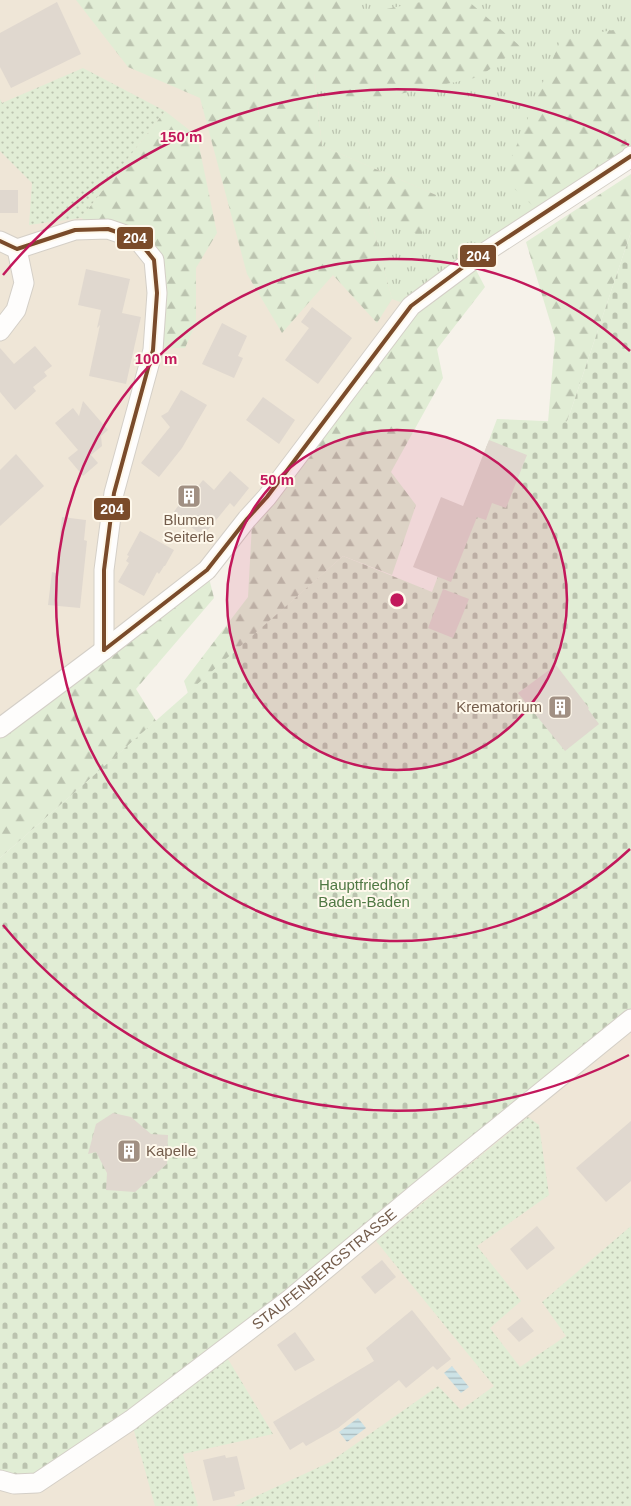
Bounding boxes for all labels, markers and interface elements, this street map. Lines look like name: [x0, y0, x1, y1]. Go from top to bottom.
text: 150 m: [160, 128, 202, 145]
line badge: 204: [116, 226, 154, 250]
text: 204: [123, 230, 147, 246]
line badge: 204: [459, 244, 497, 268]
text: 204: [466, 248, 490, 264]
text: 100 m: [135, 350, 177, 367]
text: 50 m: [260, 471, 294, 488]
building icon: Blumen Seiterle: [176, 483, 202, 509]
line badge: 204: [93, 497, 131, 521]
text: 204: [100, 501, 124, 517]
place label: Blumen Seiterle: [164, 511, 214, 545]
centre of rings: [388, 591, 406, 609]
building icon: Krematorium: [547, 694, 573, 720]
place label: Krematorium: [456, 698, 542, 715]
park label: Hauptfriedhof Baden-Baden: [318, 876, 410, 910]
building icon: Kapelle: [116, 1138, 142, 1164]
place label: Kapelle: [146, 1142, 196, 1159]
street label: STAUFENBERGSTRASSE: [248, 1205, 400, 1333]

